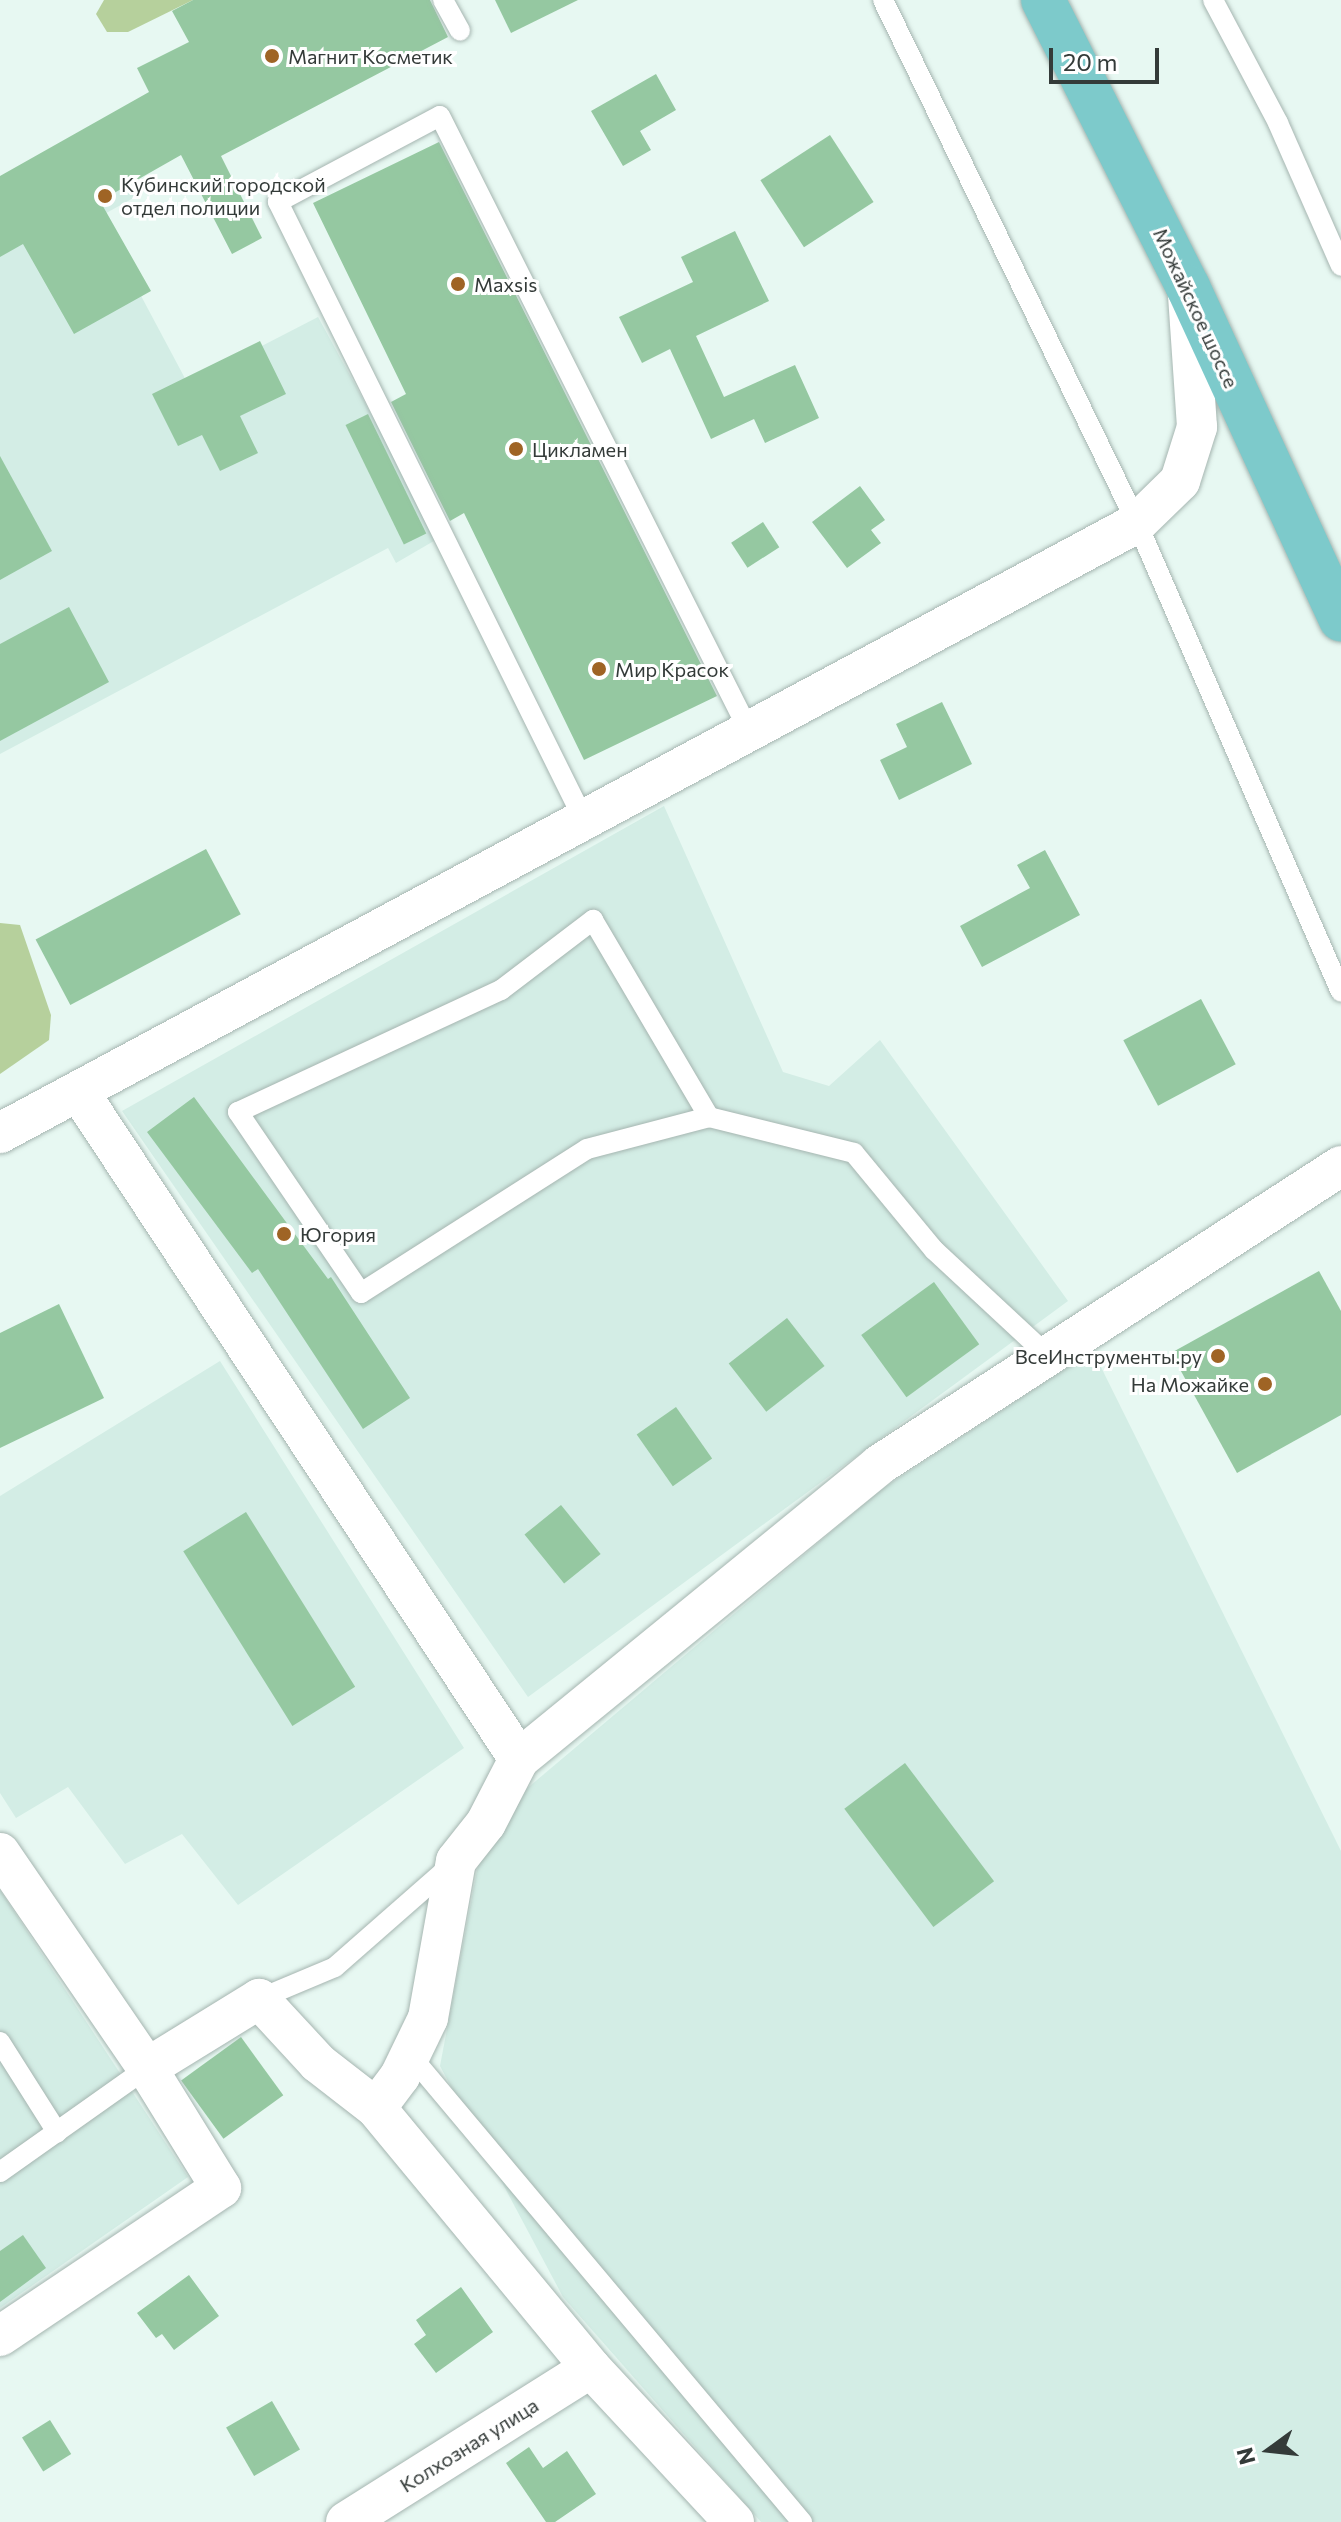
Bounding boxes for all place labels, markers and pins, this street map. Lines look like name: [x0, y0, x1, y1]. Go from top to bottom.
place label: Магнит Косметик: [288, 44, 453, 68]
marker: Магнит Косметик: [263, 47, 281, 65]
place label: Кубинский городской отдел полиции: [121, 172, 326, 219]
marker: Кубинский городской отдел полиции: [96, 187, 114, 205]
place label: Maxsis: [474, 272, 537, 296]
marker: Maxsis: [449, 275, 467, 293]
place label: Цикламен: [532, 437, 628, 461]
marker: Цикламен: [507, 440, 525, 458]
place label: Мир Красок: [615, 657, 729, 681]
marker: Мир Красок: [590, 660, 608, 678]
place label: Югория: [300, 1222, 376, 1246]
marker: Югория: [275, 1225, 293, 1243]
place label: ВсеИнструменты.ру: [1015, 1344, 1202, 1368]
marker: ВсеИнструменты.ру: [1209, 1347, 1227, 1365]
place label: На Можайке: [1131, 1372, 1249, 1396]
marker: На Можайке: [1256, 1375, 1274, 1393]

